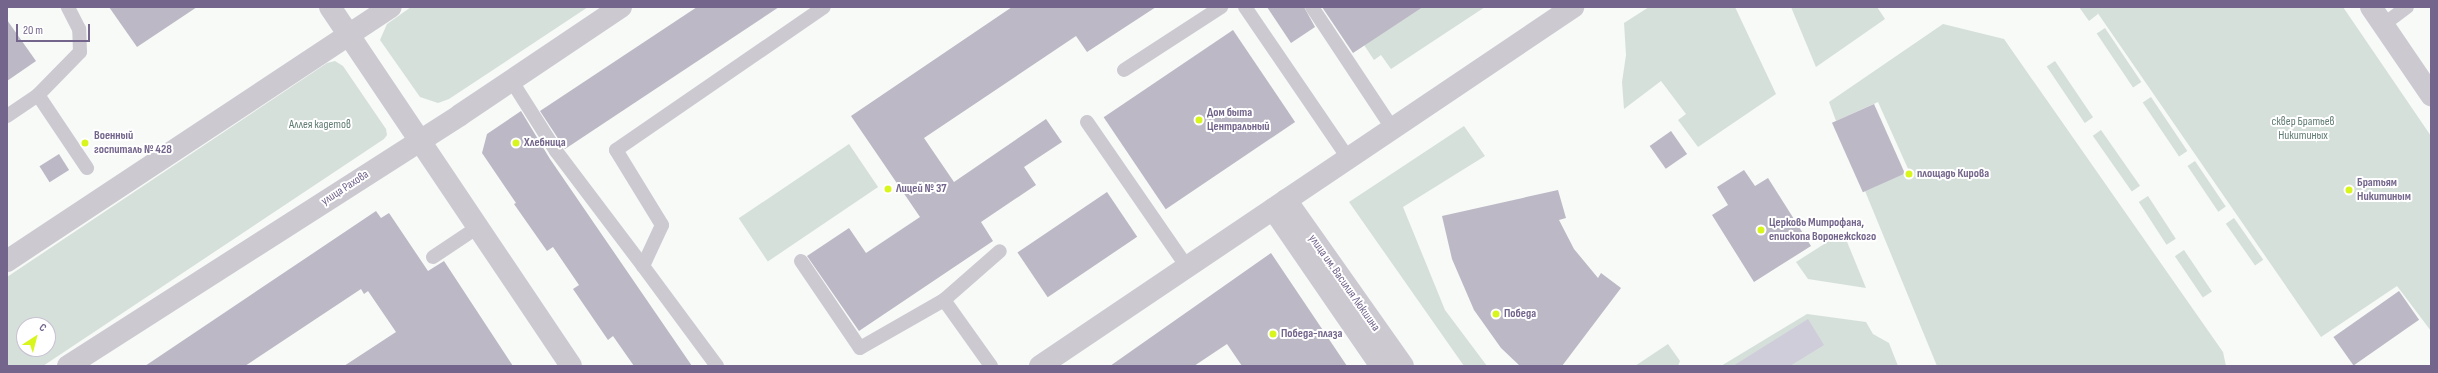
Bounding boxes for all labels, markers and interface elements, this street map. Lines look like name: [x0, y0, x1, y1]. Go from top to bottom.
scale bar: [18, 16, 92, 42]
text: 20 m: [23, 23, 43, 38]
place label: Дом быта Центральный: [1207, 106, 1270, 134]
marker: Дом быта Центральный: [1194, 115, 1204, 125]
park label: сквер Братьев Никитиных: [2272, 115, 2334, 143]
park label: Аллея кадетов: [289, 118, 351, 132]
place label: Военный госпиталь № 428: [94, 129, 172, 157]
place label: Хлебница: [524, 136, 566, 150]
marker: Военный госпиталь № 428: [79, 137, 91, 149]
marker: Хлебница: [511, 138, 521, 148]
street label: улица Рахова: [319, 167, 371, 209]
place label: площадь Кирова: [1917, 167, 1989, 181]
marker: площадь Кирова: [1904, 169, 1914, 179]
place label: Братьям Никитиным: [2357, 176, 2411, 204]
place label: Лицей № 37: [896, 182, 947, 196]
marker: Лицей № 37: [883, 184, 893, 194]
marker: Братьям Никитиным: [2344, 185, 2354, 195]
place label: Церковь Митрофана, епископа Воронежского: [1769, 216, 1876, 244]
marker: Церковь Митрофана, епископа Воронежского: [1756, 225, 1766, 235]
street label: улица им. Василия Люкшина: [1305, 232, 1383, 334]
place label: Победа: [1504, 307, 1536, 321]
marker: Победа: [1491, 309, 1501, 319]
north arrow: [16, 317, 56, 357]
text: С: [37, 321, 49, 335]
place label: Победа-плаза: [1281, 327, 1342, 341]
marker: Победа-плаза: [1268, 329, 1278, 339]

